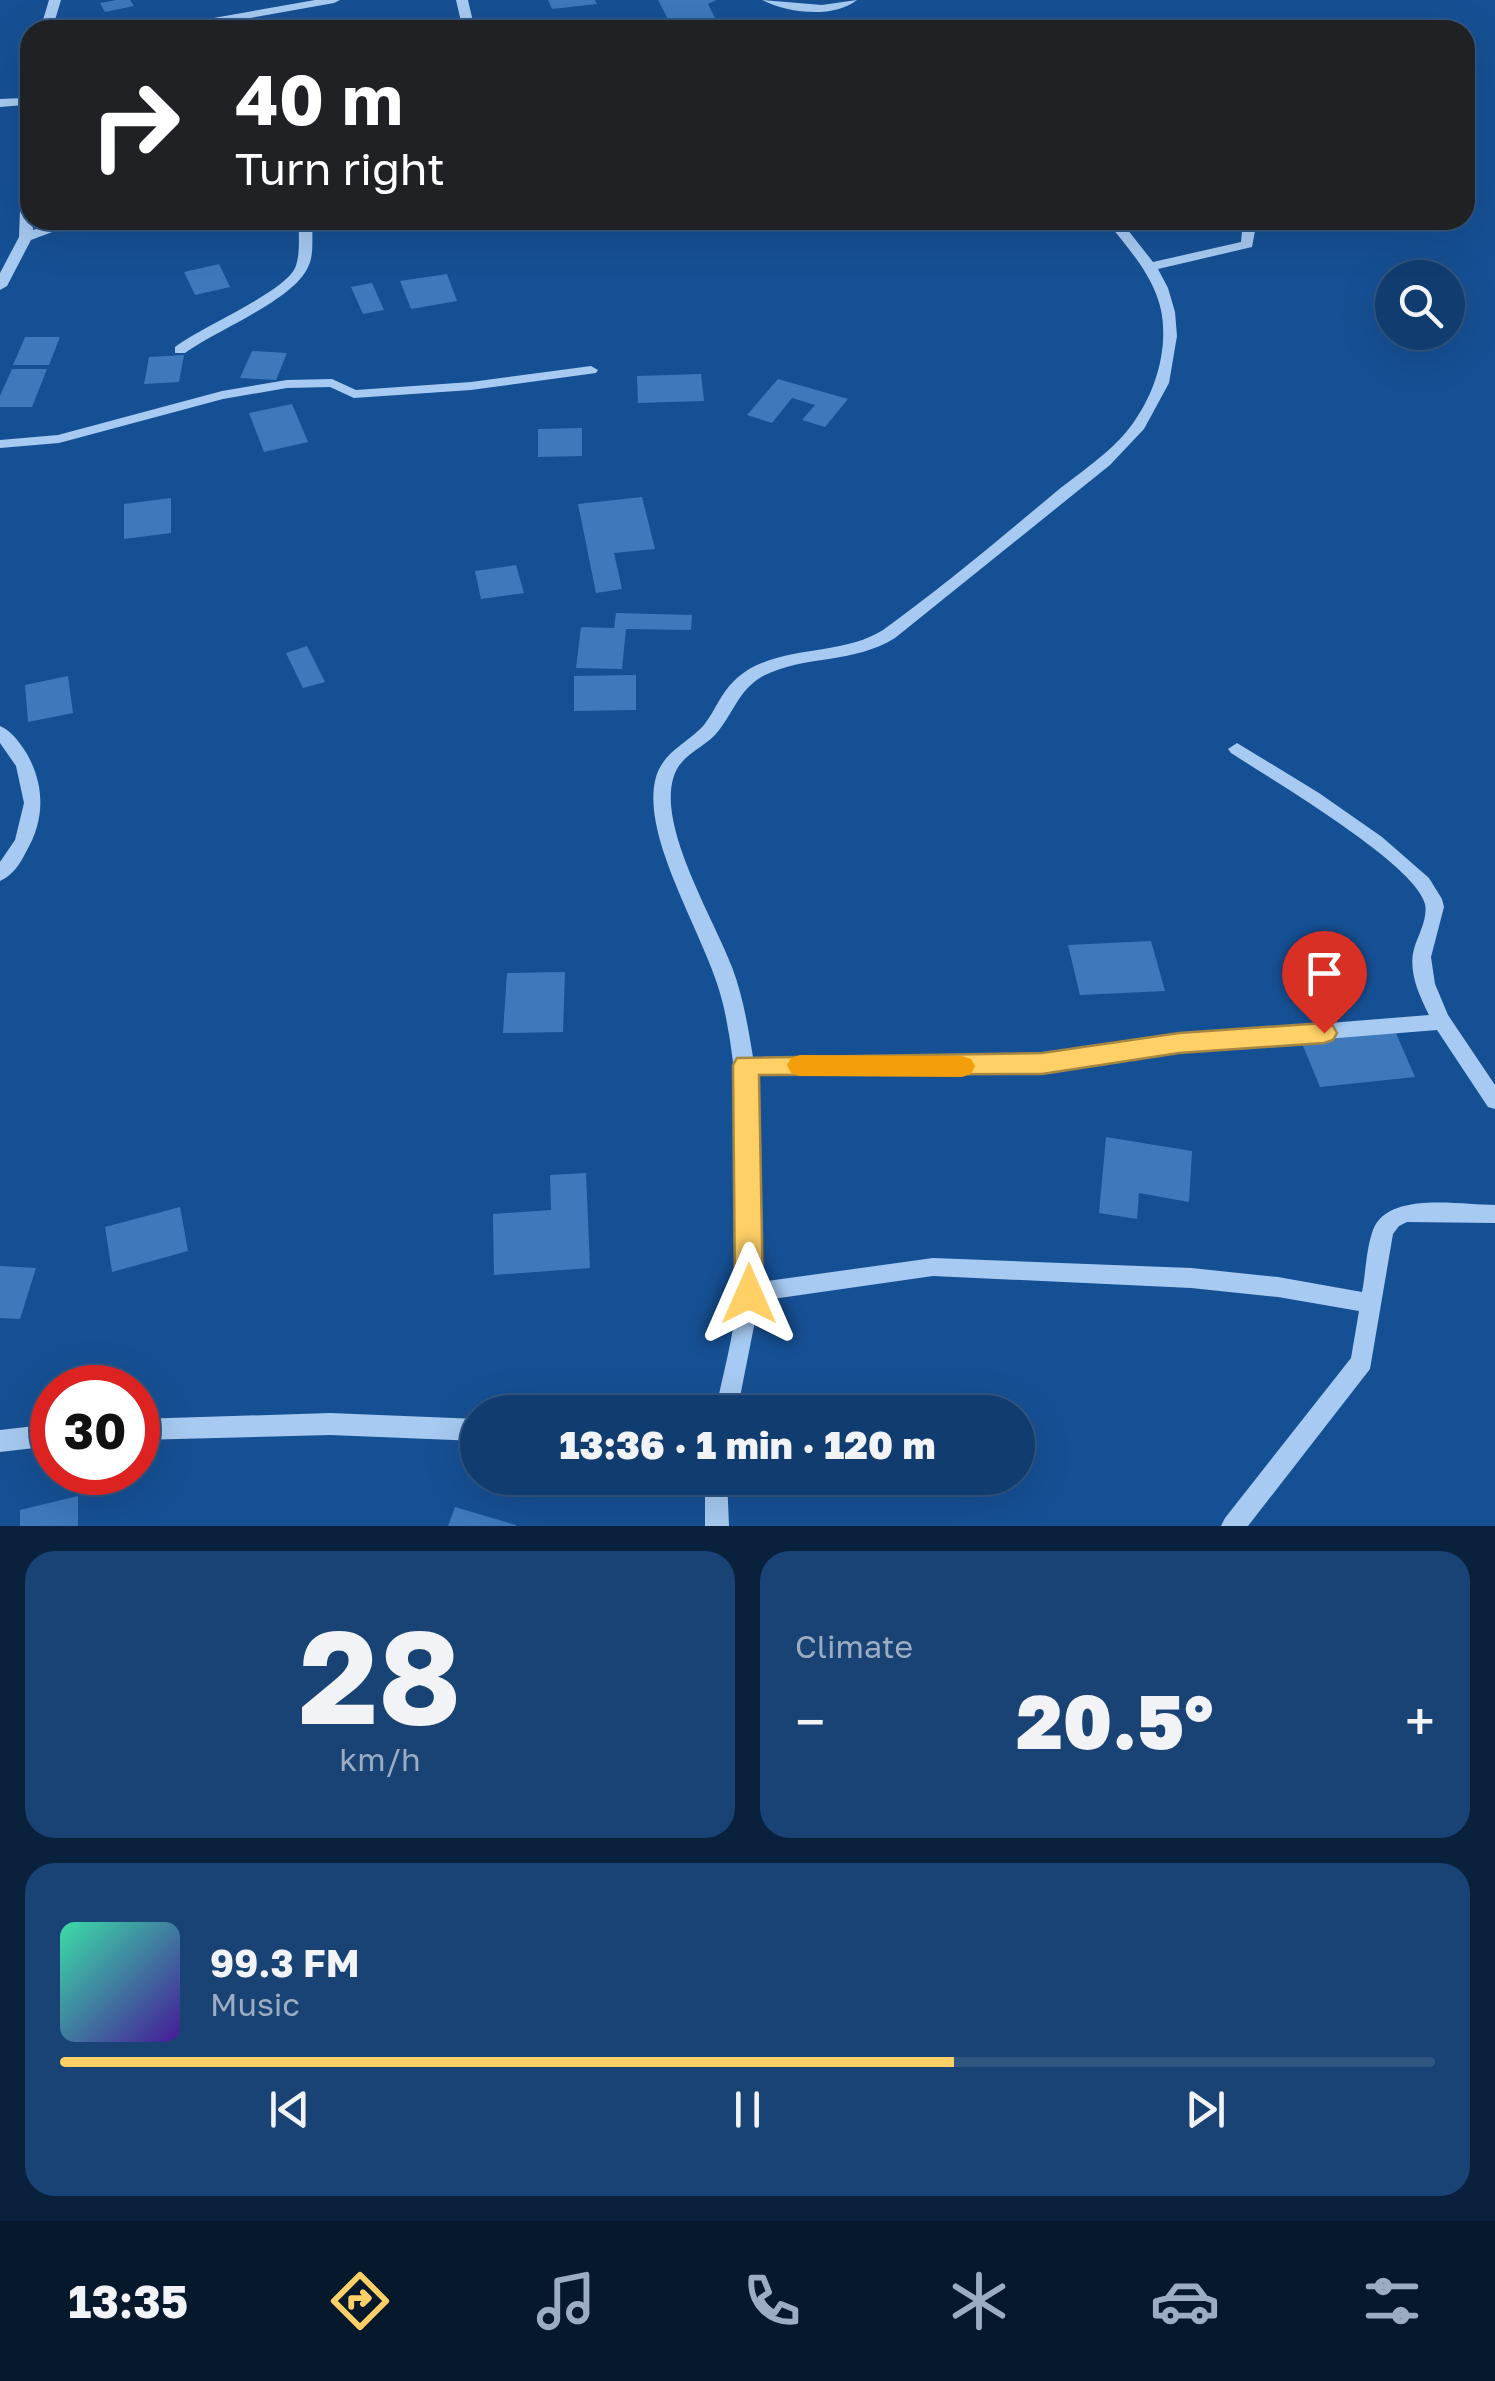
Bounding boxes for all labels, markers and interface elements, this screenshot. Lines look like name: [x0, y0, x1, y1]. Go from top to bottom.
text: 40 m: [235, 56, 403, 140]
icon: right: [70, 60, 200, 190]
text: Turn right: [235, 141, 445, 195]
map controls: [1375, 260, 1465, 350]
button: search: [1375, 260, 1465, 350]
pin: [1282, 931, 1367, 1034]
icon: arrive: [1297, 946, 1352, 1001]
position arrow: [697, 1242, 801, 1346]
speed limit sign: 30: [30, 1365, 160, 1495]
text: 13:36 · 1 min · 120 m: [559, 1422, 936, 1467]
text: 28: [299, 1597, 461, 1753]
text: Climate: [795, 1627, 913, 1665]
text: 20.5°: [1016, 1675, 1214, 1766]
text: −: [795, 1688, 825, 1754]
text: +: [1405, 1688, 1435, 1754]
text: km/h: [339, 1740, 421, 1778]
text: 99.3 FM: [210, 1940, 360, 1985]
text: Music: [210, 1985, 300, 2023]
icon: previous: [262, 2082, 317, 2137]
icon: pause: [720, 2082, 775, 2137]
icon: next: [1178, 2082, 1233, 2137]
icon: directions: [325, 2266, 395, 2336]
icon: music: [531, 2266, 601, 2336]
icon: phone: [737, 2266, 807, 2336]
icon: climate: [944, 2266, 1014, 2336]
icon: car: [1150, 2266, 1220, 2336]
icon: filters: [1357, 2266, 1427, 2336]
text: 13:35: [68, 2274, 188, 2328]

